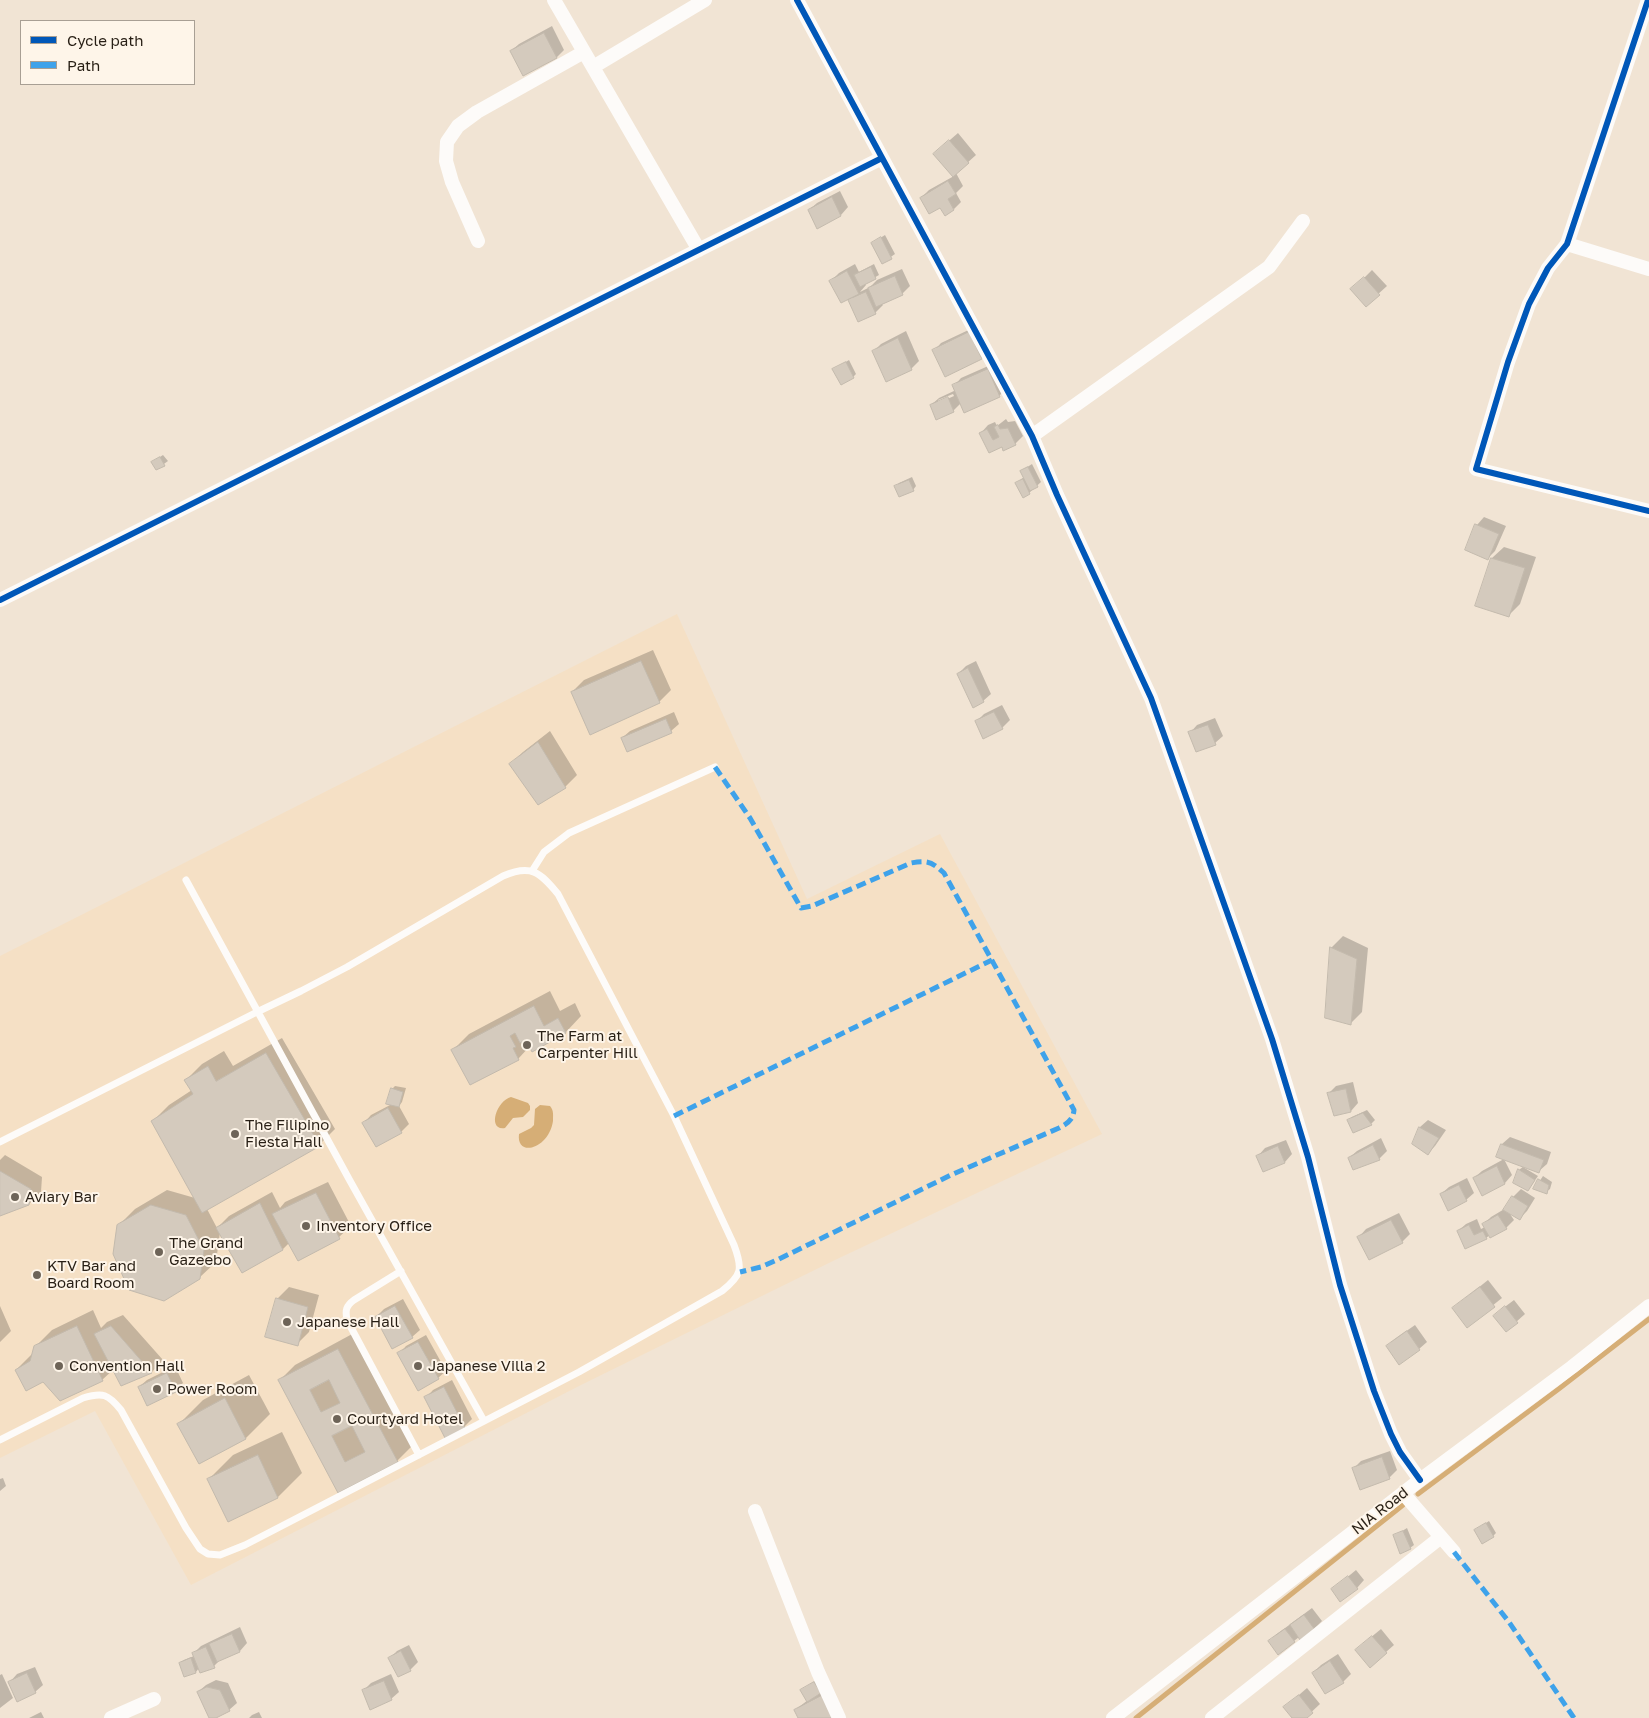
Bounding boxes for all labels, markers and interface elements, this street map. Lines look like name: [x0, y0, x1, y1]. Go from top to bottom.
legend: [20, 20, 195, 85]
text: Cycle path: [67, 31, 143, 49]
text: Path: [67, 56, 100, 74]
place label: The Farm at Carpenter Hill: [537, 1027, 638, 1062]
marker: The Farm at Carpenter Hill: [521, 1039, 533, 1051]
place label: The Filipino Fiesta Hall: [245, 1116, 329, 1151]
marker: The Filipino Fiesta Hall: [229, 1128, 241, 1140]
place label: Aviary Bar: [25, 1188, 98, 1206]
marker: Aviary Bar: [9, 1191, 21, 1203]
place label: Inventory Office: [316, 1217, 432, 1235]
marker: Inventory Office: [300, 1220, 312, 1232]
place label: The Grand Gazeebo: [169, 1234, 243, 1269]
marker: The Grand Gazeebo: [153, 1246, 165, 1258]
place label: KTV Bar and Board Room: [47, 1257, 136, 1292]
marker: KTV Bar and Board Room: [31, 1269, 43, 1281]
place label: Japanese Hall: [297, 1313, 399, 1331]
marker: Japanese Hall: [281, 1316, 293, 1328]
place label: Convention Hall: [69, 1357, 184, 1375]
place label: Japanese Villa 2: [428, 1357, 545, 1375]
marker: Convention Hall: [53, 1360, 65, 1372]
marker: Japanese Villa 2: [412, 1360, 424, 1372]
place label: Power Room: [167, 1380, 257, 1398]
marker: Power Room: [151, 1383, 163, 1395]
place label: Courtyard Hotel: [347, 1410, 463, 1428]
marker: Courtyard Hotel: [331, 1413, 343, 1425]
street label: NIA Road: [1348, 1483, 1412, 1539]

